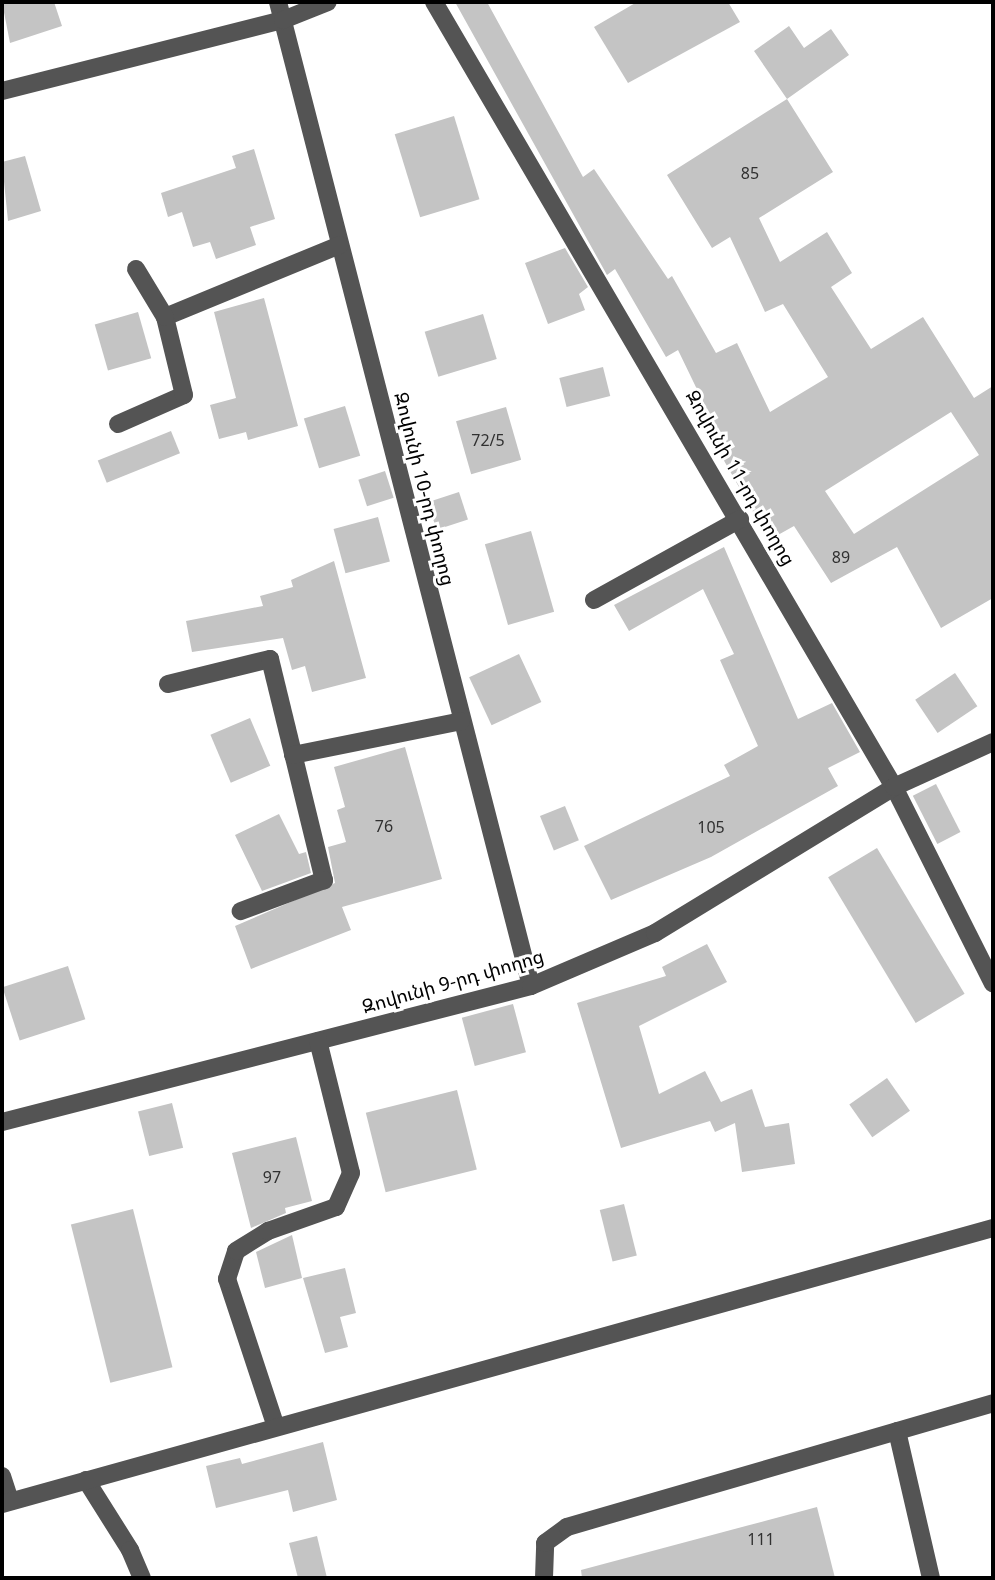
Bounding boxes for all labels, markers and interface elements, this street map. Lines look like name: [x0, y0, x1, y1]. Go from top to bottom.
house number: 85: [741, 163, 759, 183]
street label: Զովունի 11-րդ փողոց: [680, 386, 800, 570]
street label: Զովունի 10-րդ փողոց: [389, 390, 459, 588]
house number: 72/5: [471, 430, 505, 450]
house number: 89: [832, 547, 850, 567]
house number: 76: [375, 816, 393, 836]
house number: 105: [697, 817, 725, 837]
street label: Զովունի 9-րդ փողոց: [360, 945, 546, 1019]
house number: 97: [263, 1167, 281, 1187]
house number: 111: [747, 1529, 775, 1549]

